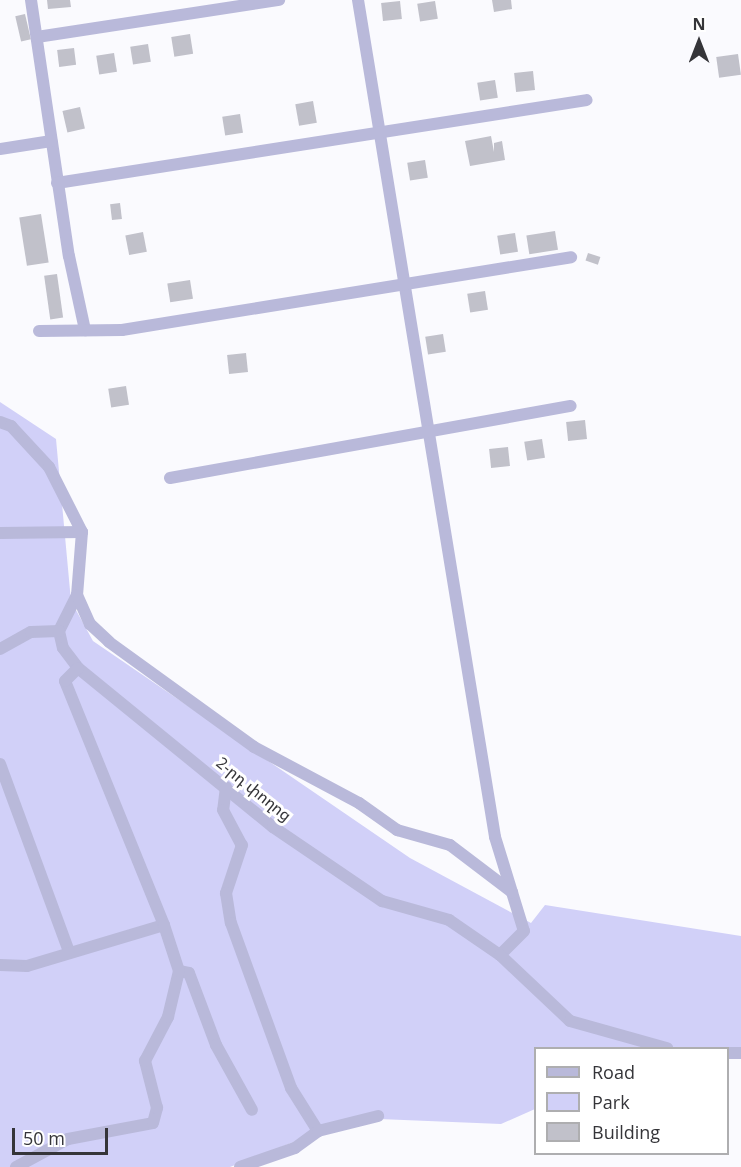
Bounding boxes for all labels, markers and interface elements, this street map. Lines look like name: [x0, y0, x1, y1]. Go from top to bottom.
north arrow: [669, 12, 729, 72]
text: N: [692, 13, 706, 35]
street label: 2-րդ փողոց: [213, 753, 295, 825]
legend: [534, 1047, 729, 1155]
text: Road: [592, 1060, 635, 1084]
text: Park: [592, 1090, 630, 1114]
scale bar: [15, 1116, 111, 1154]
text: Building: [592, 1120, 660, 1144]
text: 50 m: [23, 1126, 65, 1150]

